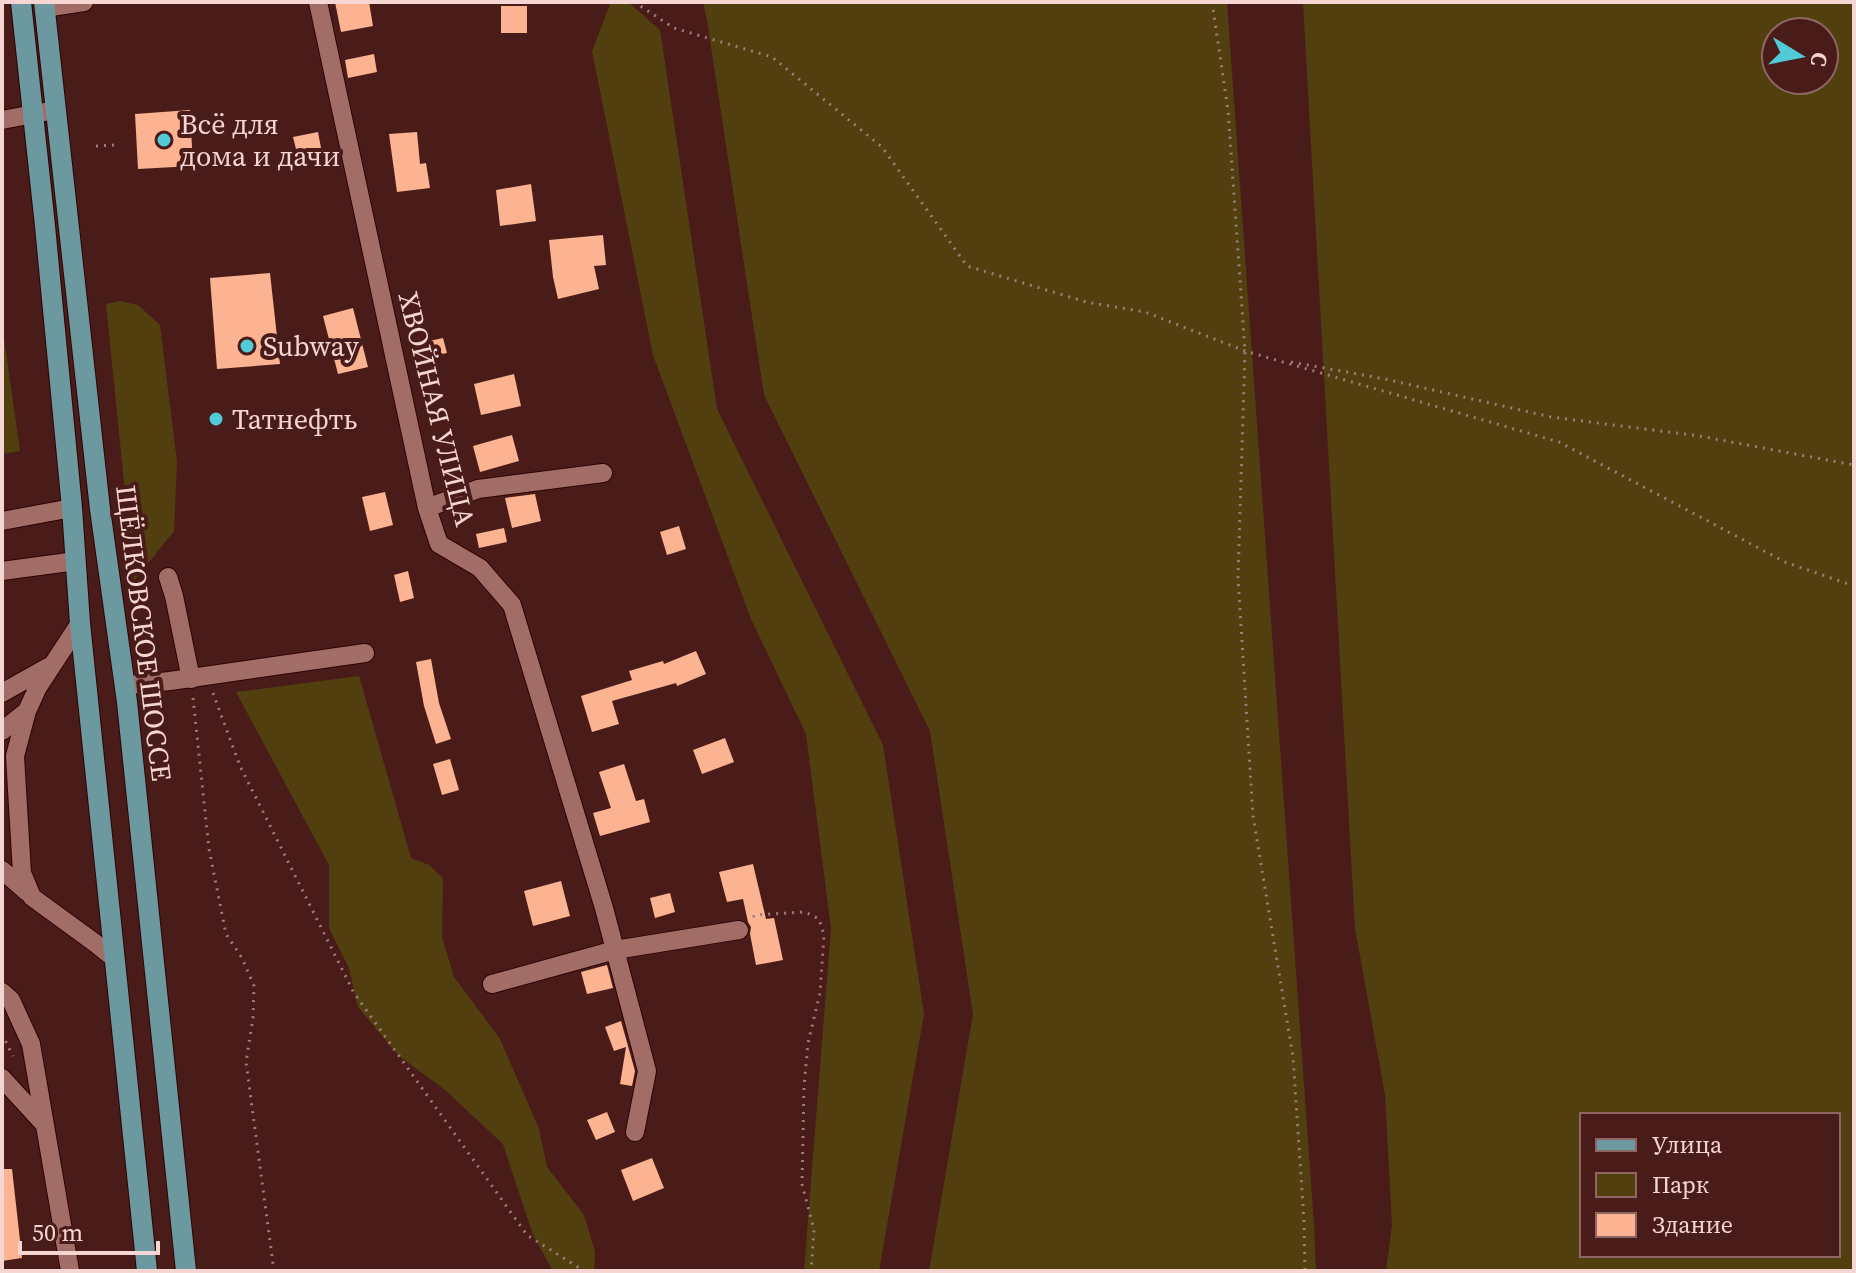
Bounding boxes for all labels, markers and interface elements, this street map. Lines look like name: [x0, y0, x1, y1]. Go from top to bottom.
north arrow: [1760, 16, 1840, 96]
text: С: [1804, 50, 1836, 69]
place label: Всё для дома и дачи: [180, 105, 340, 175]
marker: Всё для дома и дачи: [155, 131, 173, 149]
street label: ХВОЙНАЯ УЛИЦА: [389, 288, 485, 531]
place label: Subway: [263, 327, 359, 365]
marker: Subway: [238, 337, 256, 355]
place label: Татнефть: [232, 400, 357, 438]
marker: Татнефть: [207, 410, 225, 428]
street label: ЩЁЛКОВСКОЕ ШОССЕ: [107, 483, 181, 783]
legend: [1580, 1113, 1840, 1257]
text: Улица: [1652, 1128, 1723, 1161]
text: Парк: [1652, 1168, 1709, 1201]
scale bar: [20, 1205, 158, 1255]
text: Здание: [1652, 1208, 1733, 1241]
text: 50 m: [32, 1216, 83, 1249]

